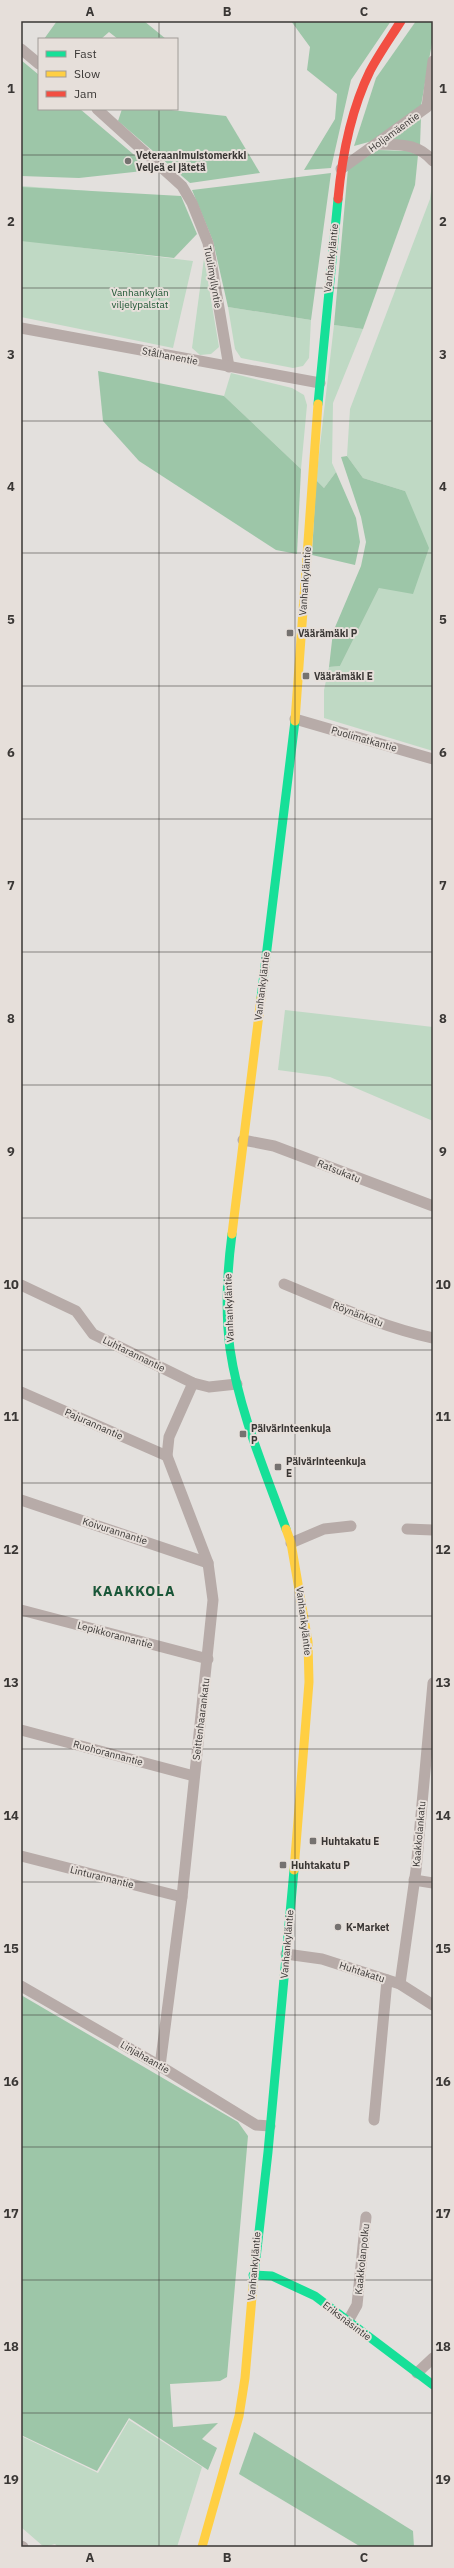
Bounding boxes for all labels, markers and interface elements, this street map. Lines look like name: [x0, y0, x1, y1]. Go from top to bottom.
text: A: [86, 3, 95, 20]
text: B: [223, 3, 232, 20]
text: C: [360, 3, 369, 20]
legend: [38, 38, 178, 110]
text: Fast: [74, 46, 97, 61]
text: Slow: [74, 66, 100, 81]
text: 1: [7, 80, 15, 97]
text: 1: [439, 80, 447, 97]
text: Jam: [74, 86, 97, 101]
street label: Holjamäentie: [366, 109, 422, 155]
place label: Veteraanimuistomerkki Veljeä ei jätetä: [136, 149, 247, 174]
marker: Veteraanimuistomerkki Veljeä ei jätetä: [123, 156, 133, 166]
text: 2: [7, 213, 15, 230]
text: 2: [439, 213, 447, 230]
street label: Vanhankyläntie: [321, 223, 341, 293]
street label: Tuulimyllyntie: [201, 245, 225, 310]
park label: Vanhankylän viljelypalstat: [111, 286, 169, 311]
street label: Stålhanentie: [141, 344, 200, 368]
text: 3: [7, 346, 15, 363]
text: 3: [439, 346, 447, 363]
text: 4: [7, 478, 15, 495]
text: 4: [439, 478, 447, 495]
street label: Vanhankyläntie: [296, 546, 314, 616]
text: 5: [7, 611, 15, 628]
text: 5: [439, 611, 447, 628]
place label: Väärämäki P: [298, 627, 358, 640]
marker: Väärämäki P: [285, 628, 295, 638]
place label: Väärämäki E: [314, 670, 373, 683]
marker: Väärämäki E: [301, 671, 311, 681]
street label: Puolimatkantie: [330, 723, 399, 755]
text: 6: [7, 744, 15, 761]
text: 6: [439, 744, 447, 761]
text: 7: [7, 877, 15, 894]
text: 7: [439, 877, 447, 894]
street label: Vanhankyläntie: [251, 950, 273, 1021]
text: 8: [7, 1010, 15, 1027]
text: 8: [439, 1010, 447, 1027]
text: 9: [7, 1143, 15, 1160]
text: 9: [439, 1143, 447, 1160]
street label: Ratsukatu: [315, 1156, 363, 1186]
street label: Vanhankyläntie: [221, 1273, 237, 1343]
text: 10: [3, 1276, 19, 1293]
text: 10: [435, 1276, 451, 1293]
street label: Röynänkatu: [331, 1298, 385, 1330]
street label: Luhtarannantie: [101, 1333, 168, 1375]
street label: Pajurannantie: [63, 1405, 126, 1443]
text: 11: [3, 1408, 19, 1425]
text: 11: [435, 1408, 451, 1425]
place label: Päivärinteenkuja P: [251, 1422, 331, 1447]
marker: Päivärinteenkuja P: [238, 1429, 248, 1439]
place label: Päivärinteenkuja E: [286, 1455, 366, 1480]
marker: Päivärinteenkuja E: [273, 1462, 283, 1472]
street label: Koivurannantie: [81, 1514, 150, 1548]
text: 12: [3, 1541, 19, 1558]
text: 12: [435, 1541, 451, 1558]
district label: KAAKKOLA: [92, 1582, 176, 1600]
street label: Vanhankyläntie: [293, 1586, 315, 1657]
street label: Lepikkorannantie: [76, 1619, 155, 1651]
text: 13: [3, 1674, 19, 1691]
text: 13: [435, 1674, 451, 1691]
street label: Seittenhaarankatu: [190, 1677, 212, 1761]
street label: Ruohorannantie: [72, 1737, 145, 1769]
street label: Kaakkolankatu: [410, 1800, 428, 1868]
text: 14: [3, 1807, 19, 1824]
text: 14: [435, 1807, 451, 1824]
place label: Huhtakatu E: [321, 1835, 379, 1848]
marker: Huhtakatu E: [308, 1836, 318, 1846]
place label: Huhtakatu P: [291, 1859, 350, 1872]
marker: Huhtakatu P: [278, 1860, 288, 1870]
street label: Linturannantie: [69, 1863, 136, 1891]
street label: Vanhankyläntie: [278, 1909, 297, 1979]
place label: K-Market: [346, 1921, 390, 1934]
marker: K-Market: [333, 1922, 343, 1932]
text: 15: [3, 1940, 19, 1957]
text: 15: [435, 1940, 451, 1957]
street label: Huhtakatu: [338, 1959, 386, 1985]
street label: Linjahaantie: [118, 2038, 172, 2077]
text: 16: [3, 2073, 19, 2090]
text: 16: [435, 2073, 451, 2090]
text: 17: [3, 2205, 19, 2222]
text: 17: [435, 2205, 451, 2222]
street label: Kaakkolanpolku: [352, 2223, 372, 2295]
street label: Vanhankyläntie: [245, 2231, 264, 2301]
street label: Eriksnäsintie: [320, 2298, 374, 2344]
text: 18: [3, 2338, 19, 2355]
text: 18: [435, 2338, 451, 2355]
text: 19: [3, 2471, 19, 2488]
text: 19: [435, 2471, 451, 2488]
text: A: [86, 2549, 95, 2566]
text: B: [223, 2549, 232, 2566]
text: C: [360, 2549, 369, 2566]

